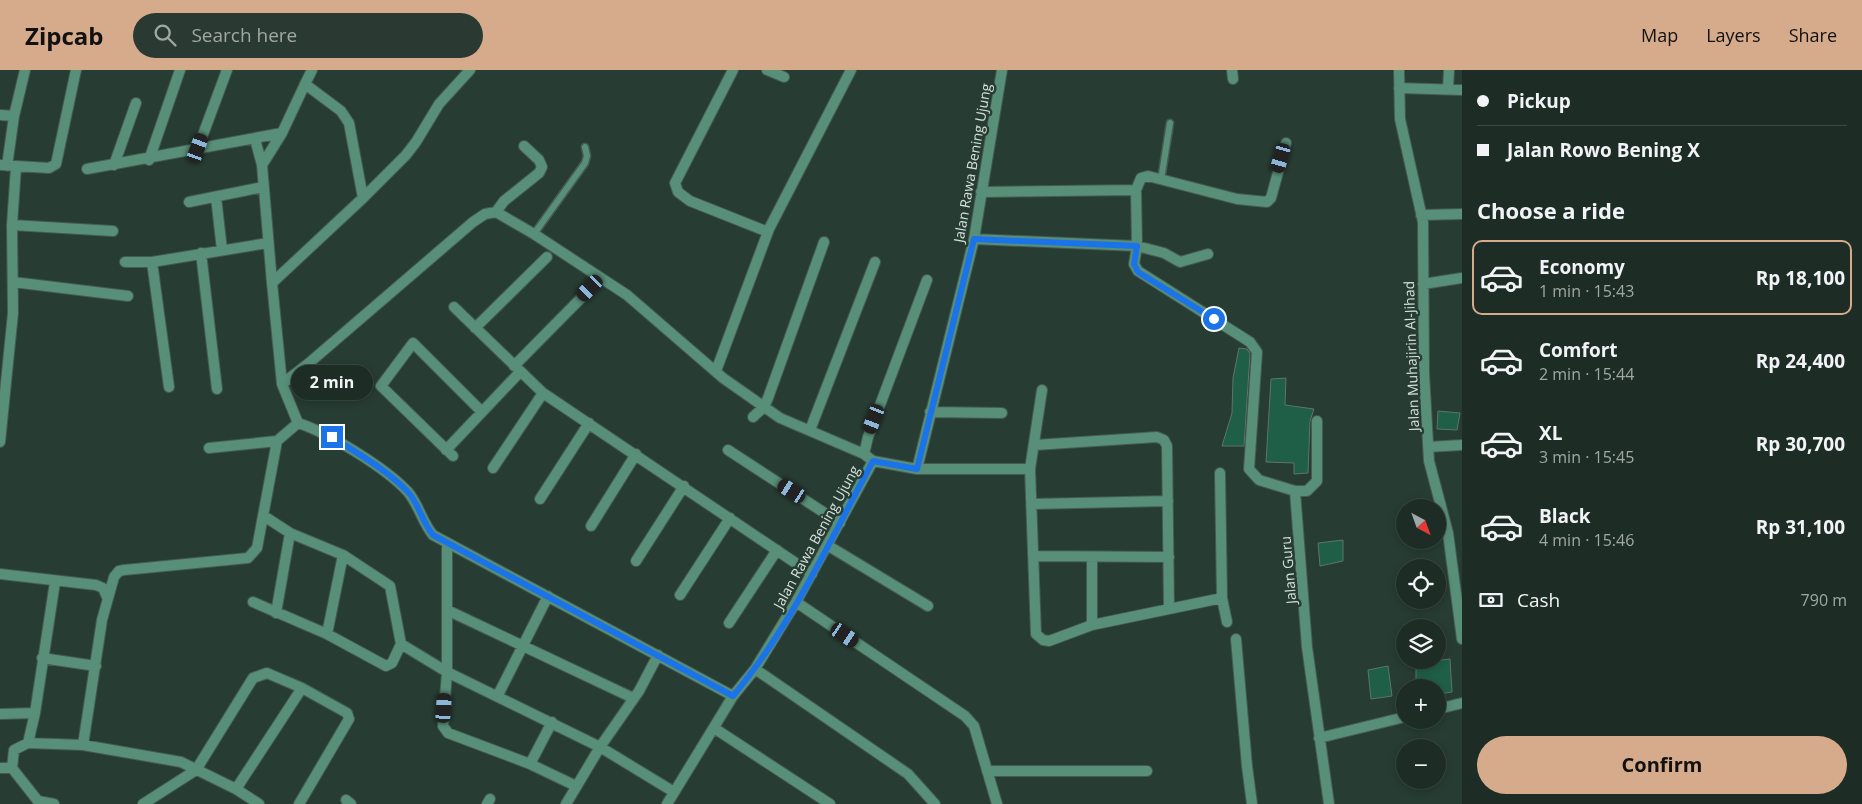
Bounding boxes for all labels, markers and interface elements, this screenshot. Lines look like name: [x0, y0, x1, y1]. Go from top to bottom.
search box: [133, 13, 483, 58]
text: Zipcab: [25, 19, 103, 52]
icon: search: [151, 21, 179, 49]
text: Search here: [191, 22, 297, 48]
text: Map: [1641, 23, 1678, 47]
text: Layers: [1706, 23, 1761, 47]
text: Share: [1789, 23, 1837, 47]
street label: Jalan Rawa Bening Ujung: [948, 82, 995, 246]
text: Pickup: [1507, 88, 1571, 114]
car: [185, 131, 210, 165]
text: Jalan Rowo Bening X: [1507, 137, 1700, 163]
car: [1269, 142, 1292, 174]
text: Choose a ride: [1477, 195, 1625, 225]
text: Economy: [1539, 254, 1625, 280]
icon: car: [1479, 255, 1524, 300]
text: Rp 18,100: [1756, 265, 1845, 291]
car: [574, 272, 605, 304]
text: 1 min · 15:43: [1539, 280, 1634, 302]
street label: Jalan Muhajirin Al-Jihad: [1399, 281, 1423, 433]
route start: [1203, 308, 1225, 330]
text: Comfort: [1539, 337, 1618, 363]
icon: car: [1479, 338, 1524, 383]
text: Rp 24,400: [1756, 348, 1845, 374]
text: 2 min · 15:44: [1539, 363, 1634, 385]
callout: 2 min: [291, 364, 373, 400]
text: 2 min: [310, 371, 354, 393]
car: [861, 402, 886, 436]
text: XL: [1539, 420, 1562, 446]
icon: car: [1479, 421, 1524, 466]
route end: [321, 426, 343, 448]
text: Rp 30,700: [1756, 431, 1845, 457]
text: 3 min · 15:45: [1539, 446, 1634, 468]
street label: Jalan Rawa Bening Ujung: [768, 462, 864, 614]
car: [775, 477, 808, 505]
north arrow: [1396, 499, 1446, 549]
map controls: [1396, 499, 1446, 789]
text: Black: [1539, 503, 1591, 529]
icon: car: [1479, 504, 1524, 549]
text: Rp 31,100: [1756, 514, 1845, 540]
text: 4 min · 15:46: [1539, 529, 1634, 551]
street label: Jalan Guru: [1276, 535, 1301, 607]
button: locate: [1396, 559, 1446, 609]
icon: cash: [1477, 586, 1505, 614]
text: Cash: [1517, 587, 1560, 613]
text: 790 m: [1801, 589, 1847, 611]
button: layers: [1396, 619, 1446, 669]
car: [828, 620, 861, 650]
button: +: [1396, 679, 1446, 729]
car: [435, 693, 452, 723]
button: Confirm: [1477, 736, 1847, 794]
button: −: [1396, 739, 1446, 789]

